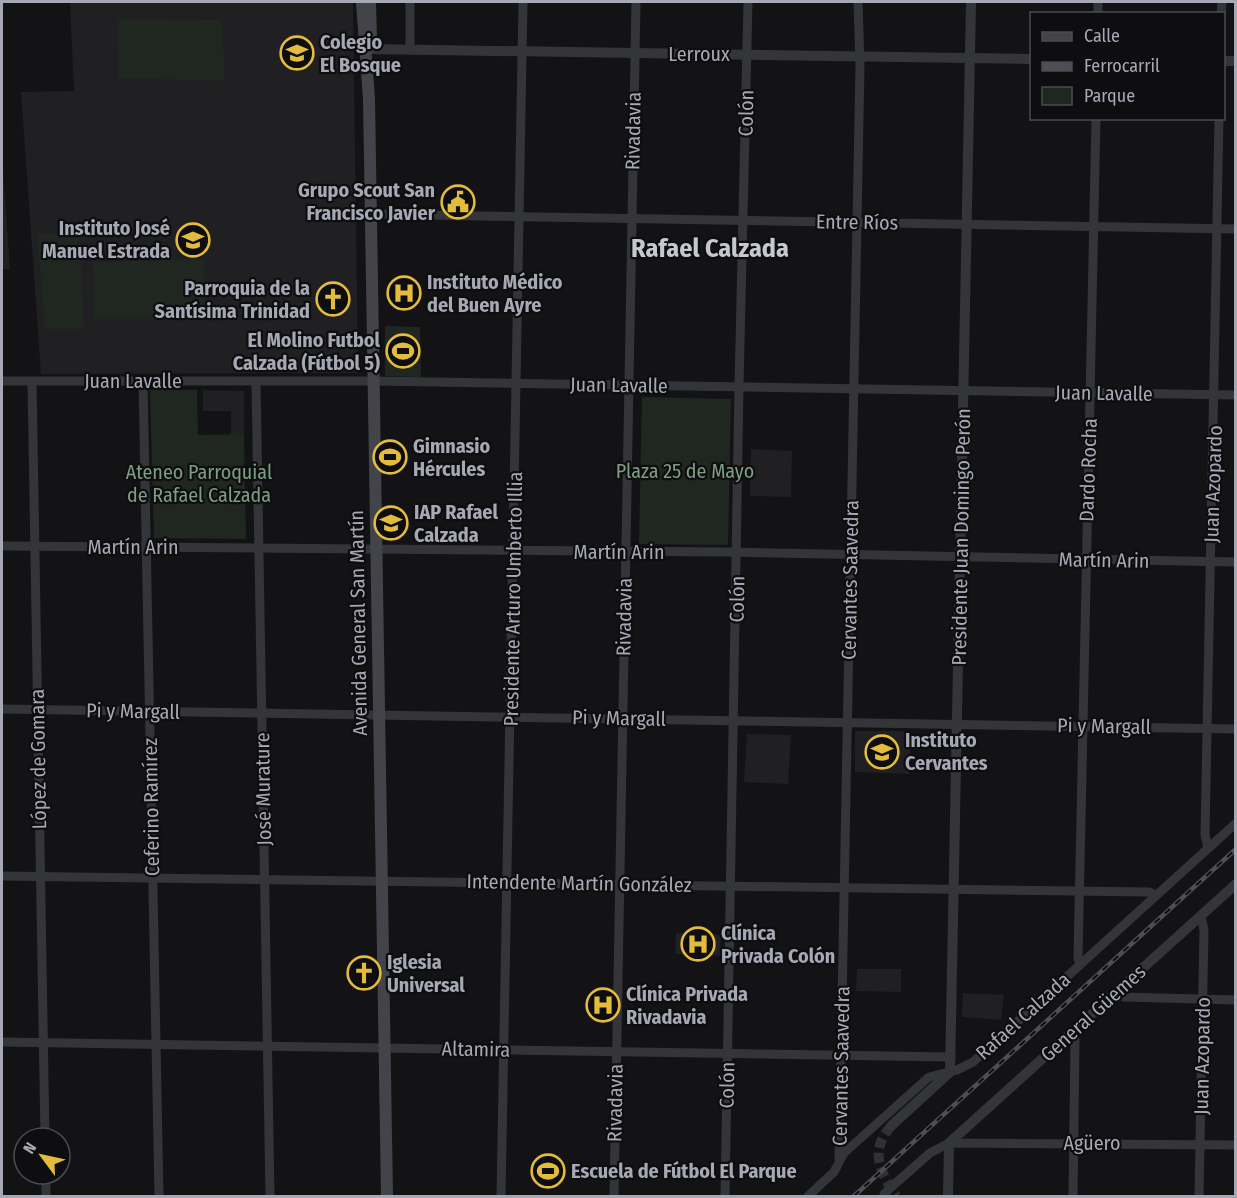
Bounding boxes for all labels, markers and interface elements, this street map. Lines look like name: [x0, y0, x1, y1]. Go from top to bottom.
legend: [1030, 12, 1225, 120]
text: Calle: [1084, 25, 1120, 47]
place label: Colegio El Bosque: [320, 30, 401, 77]
school or university icon: Colegio El Bosque: [279, 35, 315, 71]
street label: Lerroux: [668, 42, 730, 66]
text: Ferrocarril: [1084, 55, 1160, 77]
text: Parque: [1084, 85, 1135, 107]
street label: Colón: [734, 90, 758, 136]
street label: Rivadavia: [620, 92, 646, 170]
place label: Grupo Scout San Francisco Javier: [298, 178, 436, 225]
public building icon: Grupo Scout San Francisco Javier: [440, 184, 476, 220]
street label: Entre Ríos: [816, 209, 898, 235]
place label: Instituto José Manuel Estrada: [42, 216, 170, 263]
school or university icon: Instituto José Manuel Estrada: [175, 222, 211, 258]
district label: Rafael Calzada: [631, 233, 789, 264]
place label: Instituto Médico del Buen Ayre: [427, 270, 563, 317]
hospital icon: Instituto Médico del Buen Ayre: [386, 275, 422, 311]
place label: Parroquia de la Santísima Trinidad: [155, 276, 310, 323]
church icon: Parroquia de la Santísima Trinidad: [315, 281, 351, 317]
place label: El Molino Futbol Calzada (Fútbol 5): [233, 328, 381, 375]
sports icon: El Molino Futbol Calzada (Fútbol 5): [385, 333, 421, 369]
street label: Juan Lavalle: [84, 369, 182, 393]
street label: Juan Lavalle: [570, 372, 668, 398]
street label: Juan Lavalle: [1055, 380, 1153, 406]
street label: Presidente Juan Domingo Perón: [947, 408, 975, 666]
street label: Dardo Rocha: [1074, 418, 1102, 522]
street label: Juan Azopardo: [1199, 425, 1227, 543]
place label: Gimnasio Hércules: [413, 434, 490, 481]
sports icon: Gimnasio Hércules: [372, 439, 408, 475]
park label: Plaza 25 de Mayo: [616, 459, 754, 483]
park label: Ateneo Parroquial de Rafael Calzada: [126, 460, 272, 507]
street label: Presidente Arturo Umberto Illia: [499, 471, 527, 727]
place label: IAP Rafael Calzada: [414, 500, 498, 547]
street label: Cervantes Saavedra: [837, 500, 863, 660]
school or university icon: IAP Rafael Calzada: [373, 505, 409, 541]
street label: Avenida General San Martín: [344, 510, 372, 736]
street label: Martín Arin: [88, 535, 178, 559]
street label: Martín Arin: [574, 540, 664, 564]
street label: Martín Arin: [1058, 547, 1150, 573]
street label: Colón: [725, 576, 749, 622]
street label: Rivadavia: [611, 578, 637, 656]
street label: López de Gomara: [25, 689, 51, 829]
street label: Pi y Margall: [86, 698, 180, 724]
street label: Pi y Margall: [572, 705, 666, 731]
street label: Pi y Margall: [1057, 713, 1151, 739]
place label: Instituto Cervantes: [905, 728, 988, 775]
street label: José Murature: [250, 732, 276, 846]
school or university icon: Instituto Cervantes: [864, 734, 900, 770]
street label: Ceferino Ramírez: [138, 738, 164, 876]
street label: Intendente Martín González: [466, 869, 692, 897]
place label: Clínica Privada Colón: [721, 921, 835, 968]
hospital icon: Clínica Privada Colón: [680, 926, 716, 962]
place label: Iglesia Universal: [387, 950, 465, 997]
church icon: Iglesia Universal: [346, 955, 382, 991]
street label: General Güemes: [1035, 959, 1151, 1067]
street label: Rafael Calzada: [971, 967, 1075, 1065]
place label: Clínica Privada Rivadavia: [626, 982, 748, 1029]
street label: Cervantes Saavedra: [828, 986, 854, 1146]
hospital icon: Clínica Privada Rivadavia: [585, 987, 621, 1023]
street label: Juan Azopardo: [1189, 997, 1215, 1115]
street label: Altamira: [441, 1036, 511, 1062]
street label: Colón: [715, 1062, 739, 1108]
street label: Rivadavia: [602, 1064, 628, 1142]
north arrow: [12, 1126, 72, 1186]
street label: Agüero: [1064, 1131, 1121, 1155]
text: N: [19, 1139, 40, 1157]
sports icon: Escuela de Fútbol El Parque: [530, 1153, 566, 1189]
place label: Escuela de Fútbol El Parque: [571, 1159, 797, 1183]

